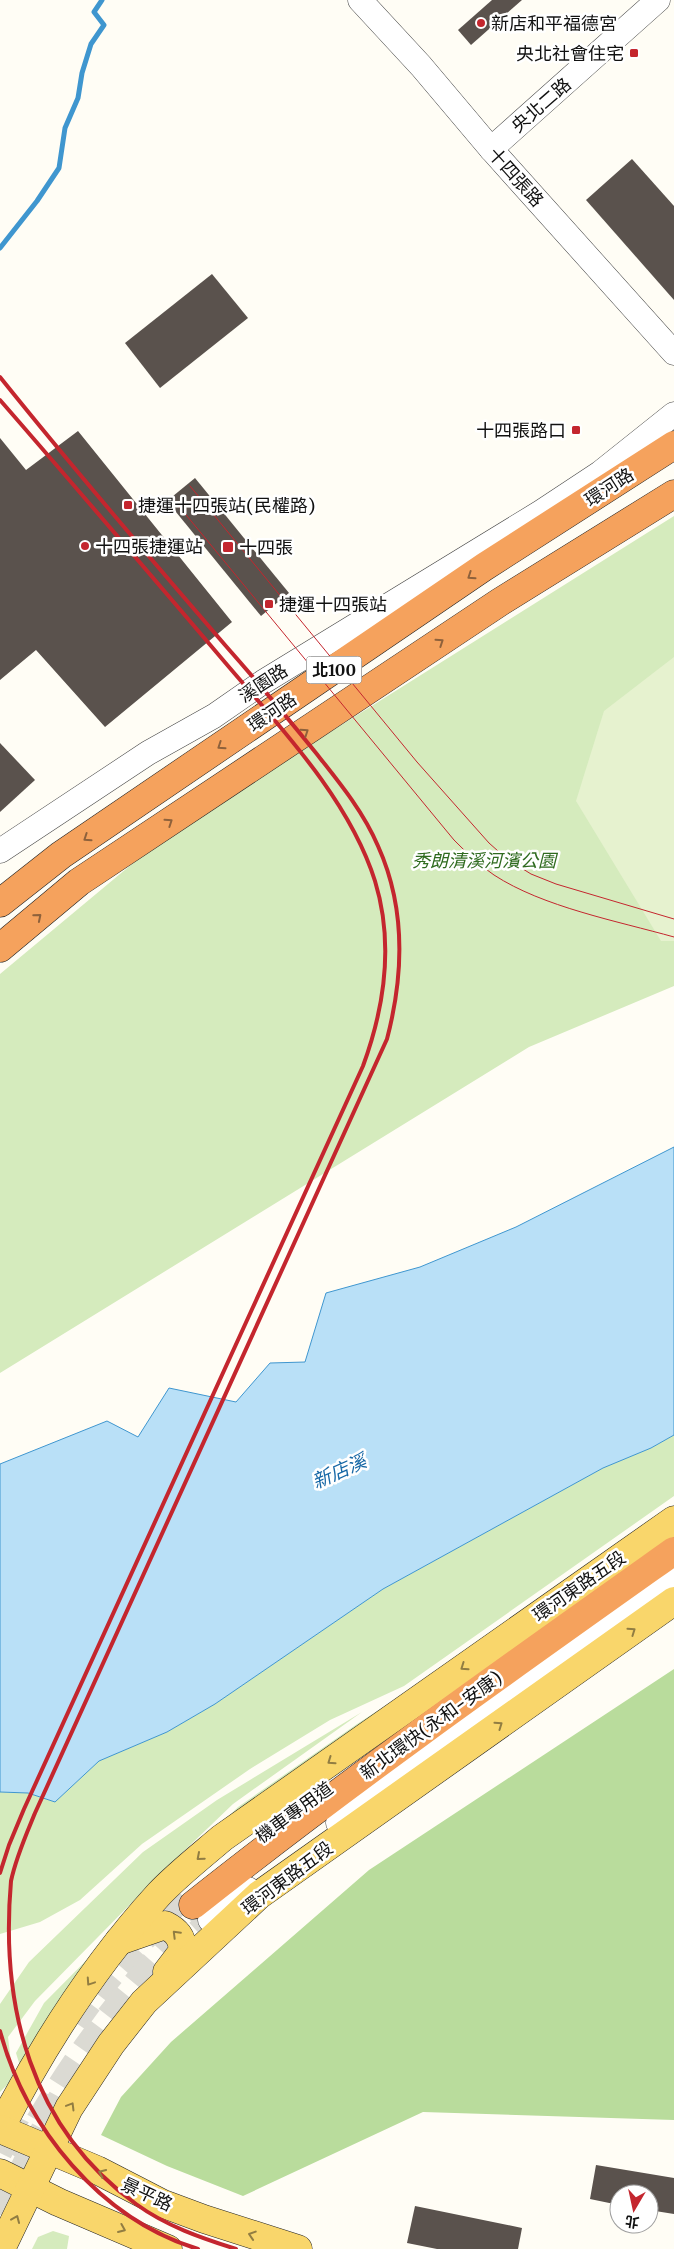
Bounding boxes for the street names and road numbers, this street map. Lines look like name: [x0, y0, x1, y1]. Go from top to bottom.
street label: 央北二路: [506, 73, 576, 137]
street label: 十四張路: [483, 143, 549, 211]
street label: 環河路: [580, 463, 638, 511]
road number: 北100: [306, 656, 362, 684]
street label: 溪園路: [234, 659, 292, 707]
street label: 環河路: [243, 687, 301, 737]
street label: 環河東路五段: [528, 1546, 630, 1626]
street label: 新北環快(永和-安康): [355, 1666, 507, 1784]
street label: 機車專用道: [251, 1776, 337, 1848]
street label: 環河東路五段: [237, 1836, 337, 1920]
street label: 景平路: [118, 2172, 176, 2216]

